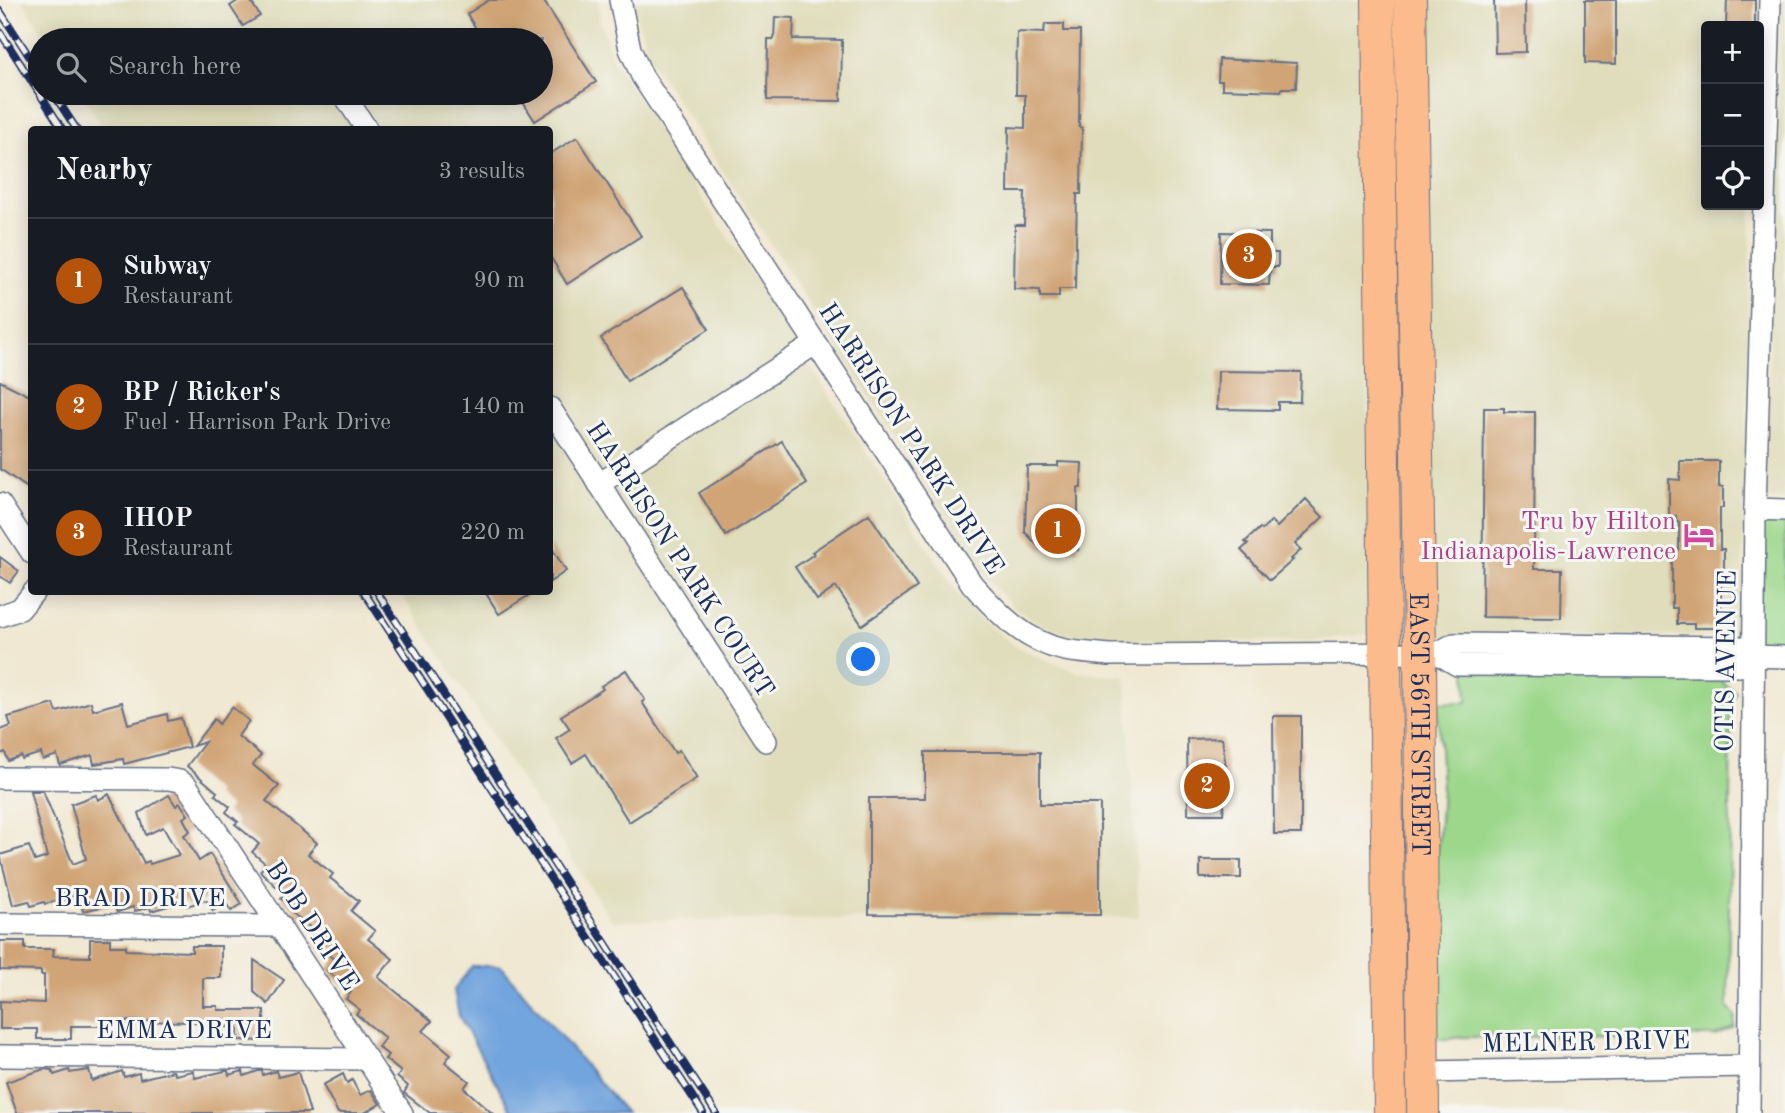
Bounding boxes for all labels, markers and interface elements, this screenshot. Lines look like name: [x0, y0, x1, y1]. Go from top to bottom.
map controls: [1701, 21, 1764, 210]
button: +: [1701, 21, 1764, 84]
search box: [28, 28, 553, 105]
icon: search: [52, 48, 90, 86]
text: Search here: [108, 54, 241, 80]
button: −: [1701, 84, 1764, 147]
button: locate: [1701, 147, 1764, 210]
text: Nearby: [56, 156, 153, 186]
text: 3 results: [439, 160, 525, 183]
pin: 3: [1226, 230, 1272, 282]
text: Subway: [123, 254, 212, 280]
text: 1: [72, 269, 86, 292]
text: 90 m: [474, 269, 525, 292]
text: Restaurant: [123, 285, 233, 308]
street label: HARRISON PARK DRIVE: [813, 299, 1008, 579]
text: BP / Ricker's: [123, 380, 280, 406]
text: 2: [72, 395, 86, 418]
text: 140 m: [460, 395, 525, 418]
text: Fuel · Harrison Park Drive: [123, 411, 391, 434]
street label: HARRISON PARK COURT: [580, 418, 778, 703]
pin: 1: [1035, 505, 1081, 557]
text: IHOP: [123, 506, 193, 532]
place label: Tru by Hilton Indianapolis-Lawrence: [1420, 509, 1676, 565]
hotel icon: Tru by Hilton Indianapolis-Lawrence: [1682, 518, 1716, 552]
text: 3: [72, 521, 86, 544]
text: 220 m: [460, 521, 525, 544]
text: Restaurant: [123, 537, 233, 560]
street label: OTIS AVENUE: [1712, 570, 1742, 752]
street label: EAST 56TH STREET: [1404, 592, 1432, 856]
your location: [846, 642, 880, 676]
pin: 2: [1184, 760, 1230, 812]
street label: BOB DRIVE: [260, 857, 363, 995]
street label: BRAD DRIVE: [54, 886, 226, 912]
street label: EMMA DRIVE: [96, 1018, 272, 1044]
street label: MELNER DRIVE: [1482, 1028, 1690, 1058]

